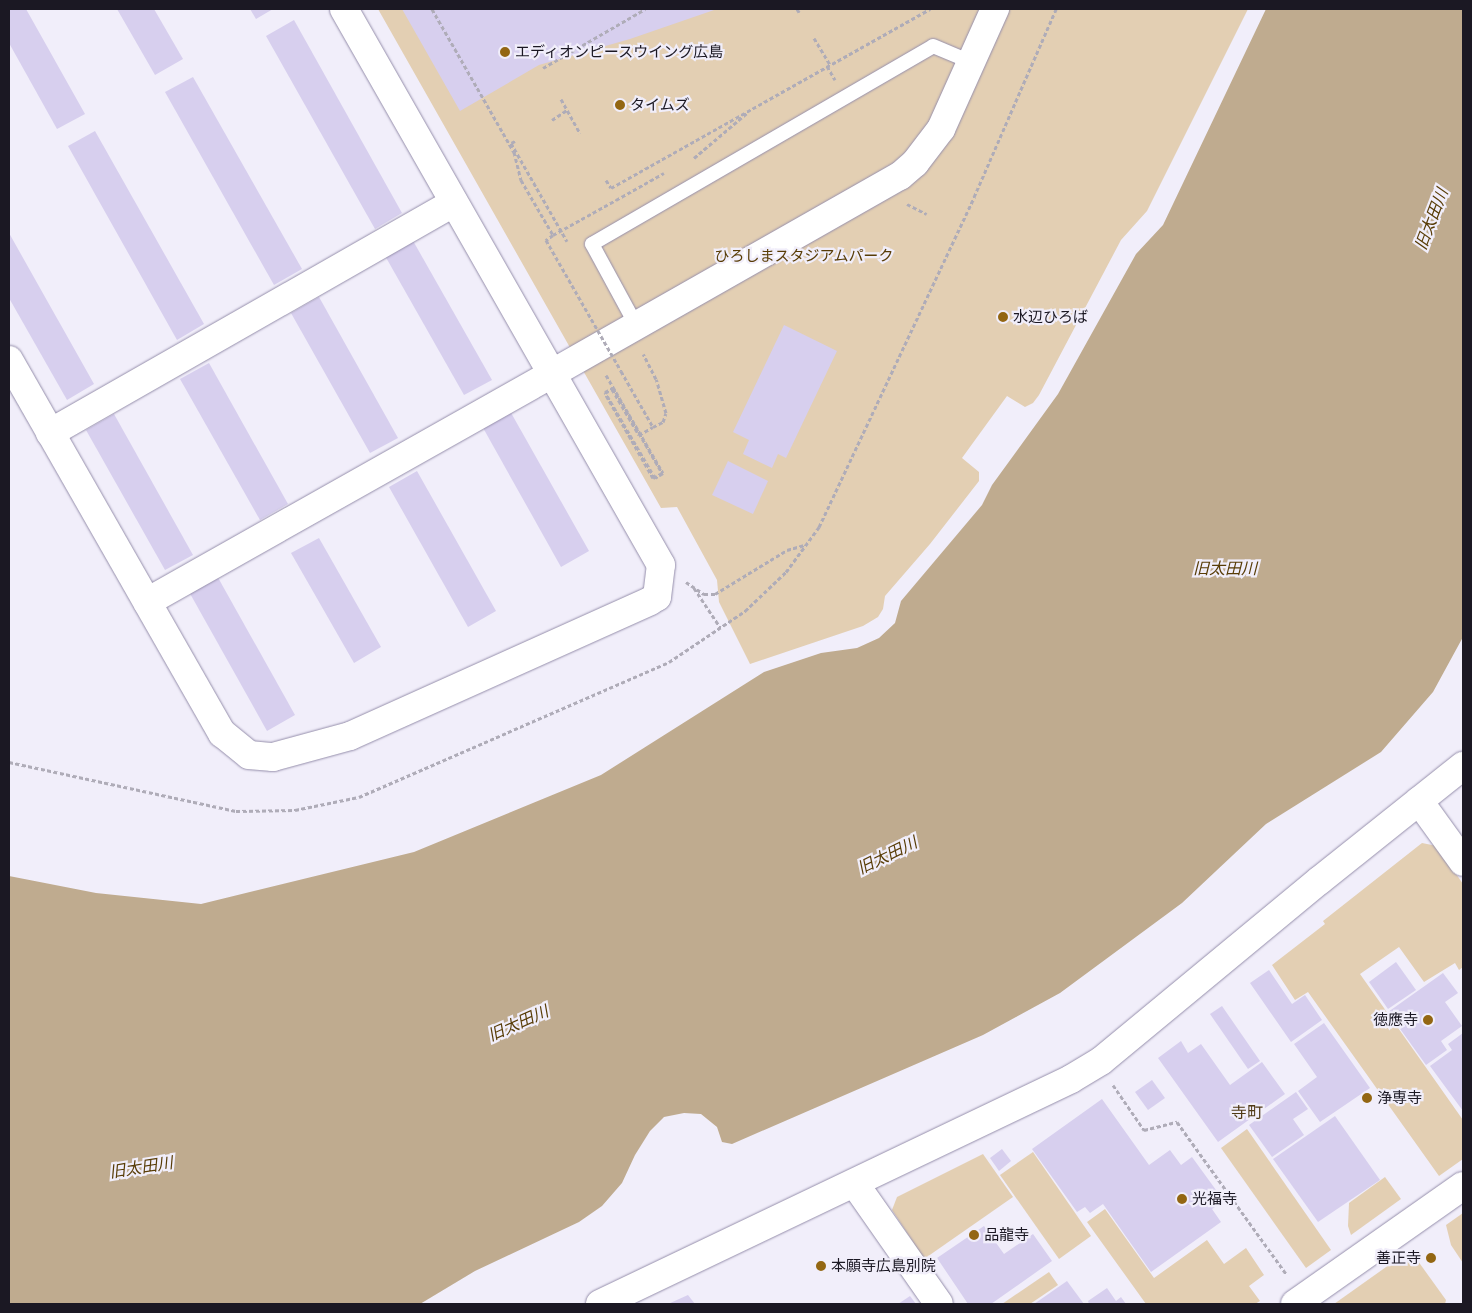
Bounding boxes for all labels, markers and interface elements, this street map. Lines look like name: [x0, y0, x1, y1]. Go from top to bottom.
place label: エディオンピースウイング広島: [515, 43, 725, 61]
marker: エディオンピースウイング広島: [499, 46, 511, 58]
place label: タイムズ: [630, 96, 690, 114]
marker: タイムズ: [614, 99, 626, 111]
water label: 旧太田川: [1411, 186, 1451, 252]
park label: ひろしまスタジアムパーク: [714, 247, 894, 265]
place label: 水辺ひろば: [1013, 308, 1088, 326]
marker: 水辺ひろば: [997, 311, 1009, 323]
water label: 旧太田川: [1193, 558, 1257, 578]
water label: 旧太田川: [854, 832, 920, 878]
water label: 旧太田川: [485, 1001, 551, 1045]
place label: 徳應寺: [1373, 1011, 1418, 1029]
marker: 徳應寺: [1422, 1014, 1434, 1026]
place label: 浄専寺: [1377, 1089, 1422, 1107]
marker: 浄専寺: [1361, 1092, 1373, 1104]
district label: 寺町: [1231, 1102, 1263, 1122]
water label: 旧太田川: [108, 1153, 174, 1181]
place label: 光福寺: [1192, 1190, 1237, 1208]
marker: 光福寺: [1176, 1193, 1188, 1205]
place label: 品龍寺: [984, 1226, 1029, 1244]
marker: 品龍寺: [968, 1229, 980, 1241]
place label: 善正寺: [1376, 1249, 1421, 1267]
marker: 善正寺: [1425, 1252, 1437, 1264]
place label: 本願寺広島別院: [831, 1257, 936, 1275]
marker: 本願寺広島別院: [815, 1260, 827, 1272]

